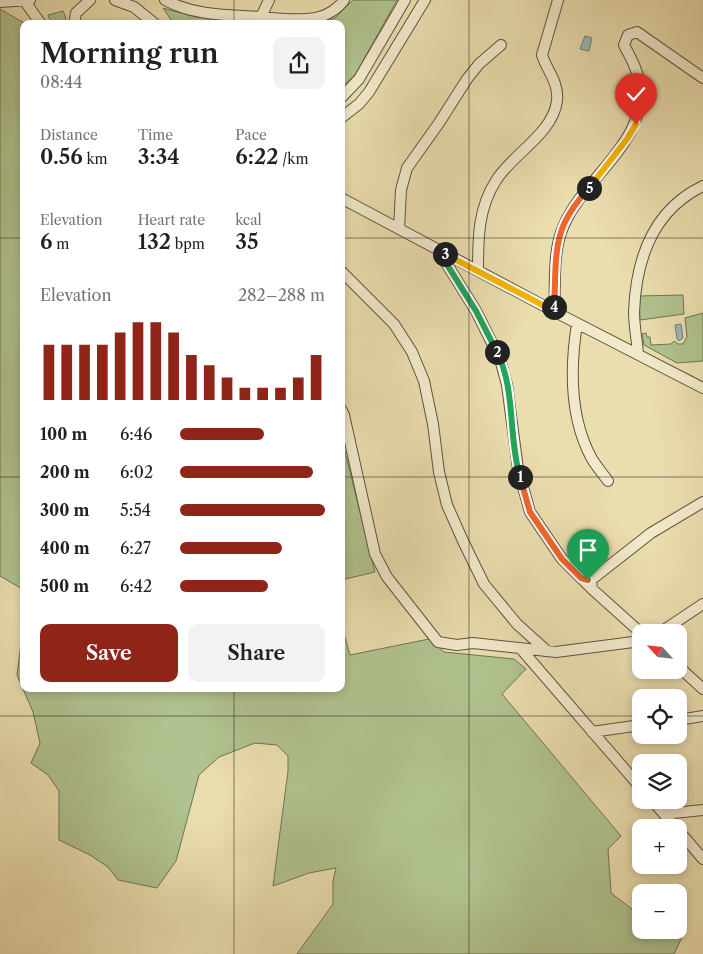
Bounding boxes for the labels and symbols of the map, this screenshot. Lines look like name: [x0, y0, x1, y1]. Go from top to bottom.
pin: [615, 73, 657, 124]
pin: 5: [576, 176, 602, 200]
pin: 3: [432, 242, 458, 266]
pin: 4: [542, 294, 566, 320]
pin: 2: [484, 340, 510, 364]
pin: 1: [508, 464, 532, 490]
pin: [567, 529, 609, 580]
north arrow: [632, 624, 688, 679]

